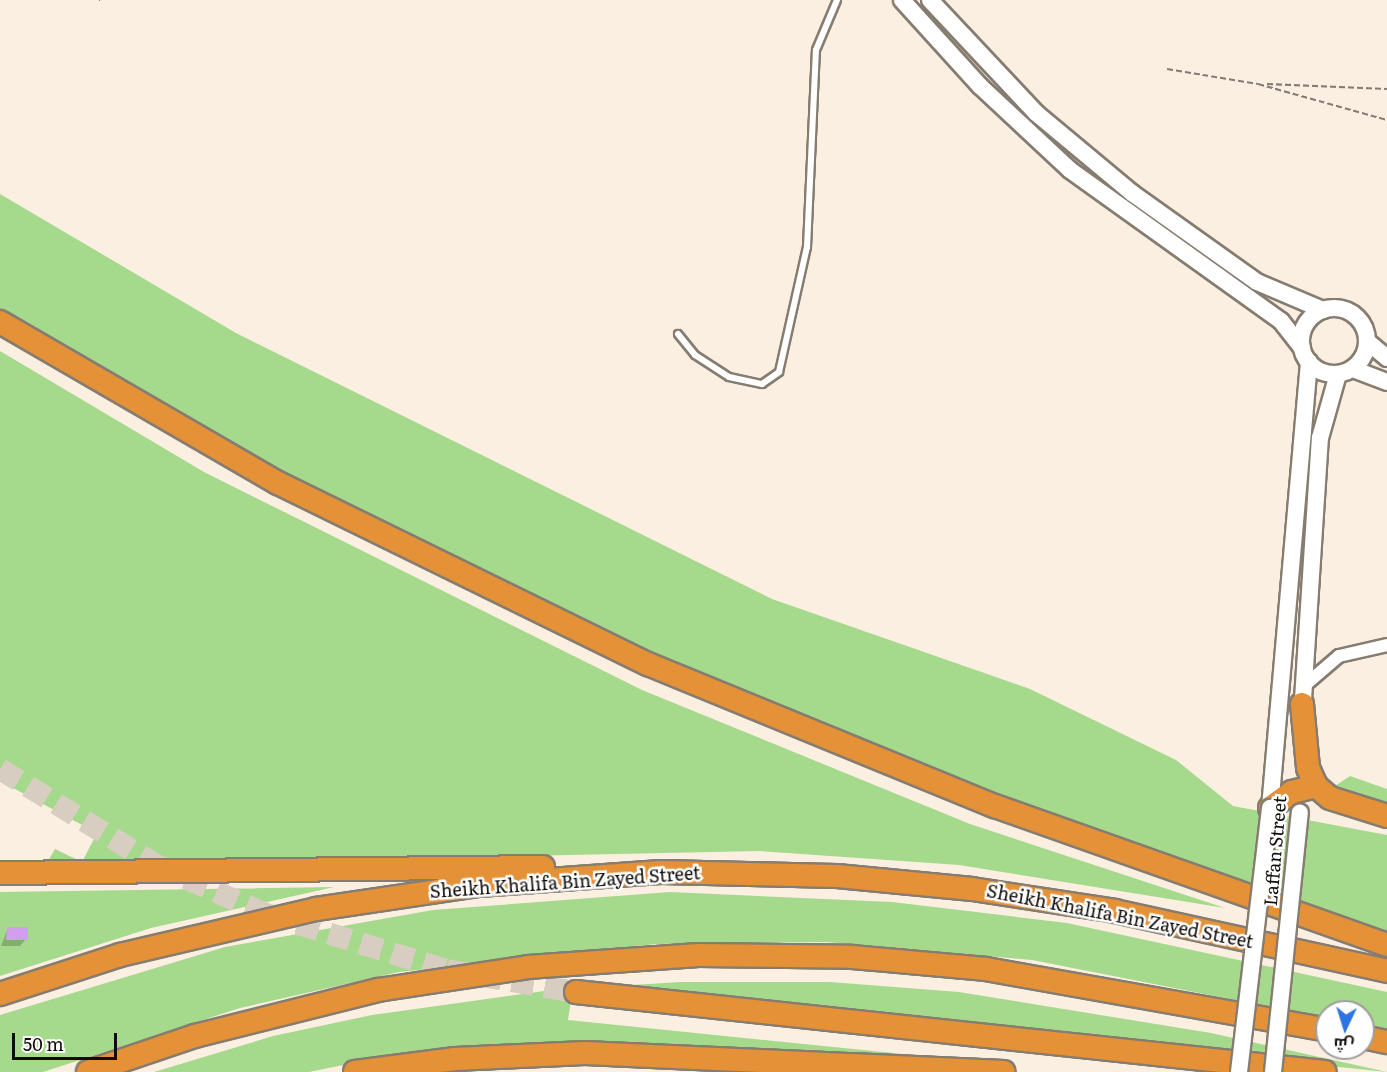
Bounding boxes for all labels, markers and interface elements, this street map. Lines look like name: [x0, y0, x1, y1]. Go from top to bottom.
street label: Laffan Street: [1259, 795, 1291, 907]
street label: Sheikh Khalifa Bin Zayed Street: [429, 862, 701, 902]
street label: Sheikh Khalifa Bin Zayed Street: [985, 880, 1255, 952]
north arrow: [1315, 1000, 1375, 1060]
scale bar: [15, 1021, 120, 1059]
text: 50 m: [23, 1030, 64, 1057]
text: ش: [1333, 1033, 1355, 1059]

